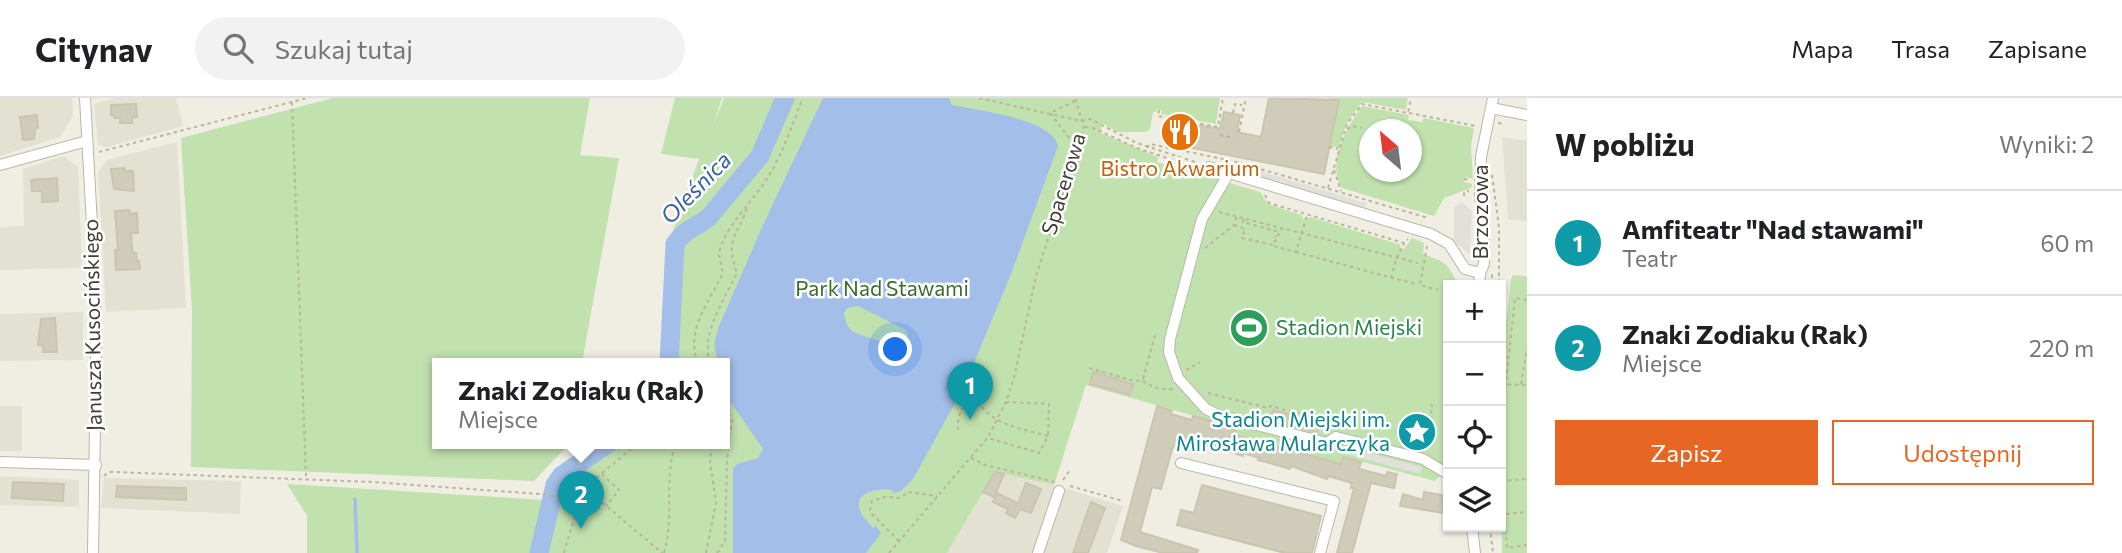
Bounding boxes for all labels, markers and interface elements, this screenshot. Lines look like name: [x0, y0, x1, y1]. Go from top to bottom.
search box: [195, 17, 685, 80]
text: Citynav: [35, 28, 153, 69]
icon: search: [219, 29, 257, 67]
text: Szukaj tutaj: [275, 33, 413, 64]
text: Mapa: [1791, 34, 1853, 63]
text: Trasa: [1891, 34, 1950, 63]
text: Zapisane: [1988, 34, 2087, 63]
restaurant icon: Bistro Akwarium: [1159, 111, 1201, 153]
north arrow: [1359, 119, 1422, 182]
text: W pobliżu: [1555, 125, 1695, 162]
street label: Spacerowa: [1035, 130, 1090, 237]
text: Wyniki: 2: [1999, 130, 2094, 158]
water label: Oleśnica: [654, 145, 737, 229]
place label: Bistro Akwarium: [1101, 155, 1259, 180]
street label: Brzozowa: [1467, 164, 1492, 260]
text: Amfiteatr "Nad stawami": [1622, 213, 1924, 244]
street label: Janusza Kusocińskiego: [77, 219, 106, 431]
text: 1: [1573, 229, 1583, 257]
text: 60 m: [2041, 229, 2094, 257]
text: Teatr: [1622, 244, 1678, 272]
park label: Park Nad Stawami: [795, 275, 969, 300]
map controls: [1443, 280, 1506, 532]
button: +: [1443, 280, 1506, 343]
sports icon: Stadion Miejski: [1228, 307, 1270, 349]
place label: Stadion Miejski: [1276, 314, 1422, 339]
text: Znaki Zodiaku (Rak): [1622, 318, 1868, 349]
your location: [878, 332, 912, 366]
text: 2: [1571, 334, 1585, 362]
text: 220 m: [2029, 334, 2094, 362]
button: −: [1443, 343, 1506, 406]
text: Miejsce: [1622, 349, 1702, 377]
popup: [432, 358, 730, 449]
pin: 1: [947, 362, 993, 420]
text: Znaki Zodiaku (Rak): [458, 374, 704, 405]
text: Miejsce: [458, 405, 538, 433]
place label: Stadion Miejski im. Mirosława Mularczyka: [1176, 406, 1390, 455]
button: locate: [1443, 406, 1506, 469]
place icon: Stadion Miejski im. Mirosława Mularczyka: [1396, 411, 1438, 453]
button: Zapisz: [1555, 420, 1818, 485]
button: Udostępnij: [1832, 420, 2094, 485]
button: layers: [1443, 469, 1506, 532]
pin: 2: [558, 471, 604, 529]

